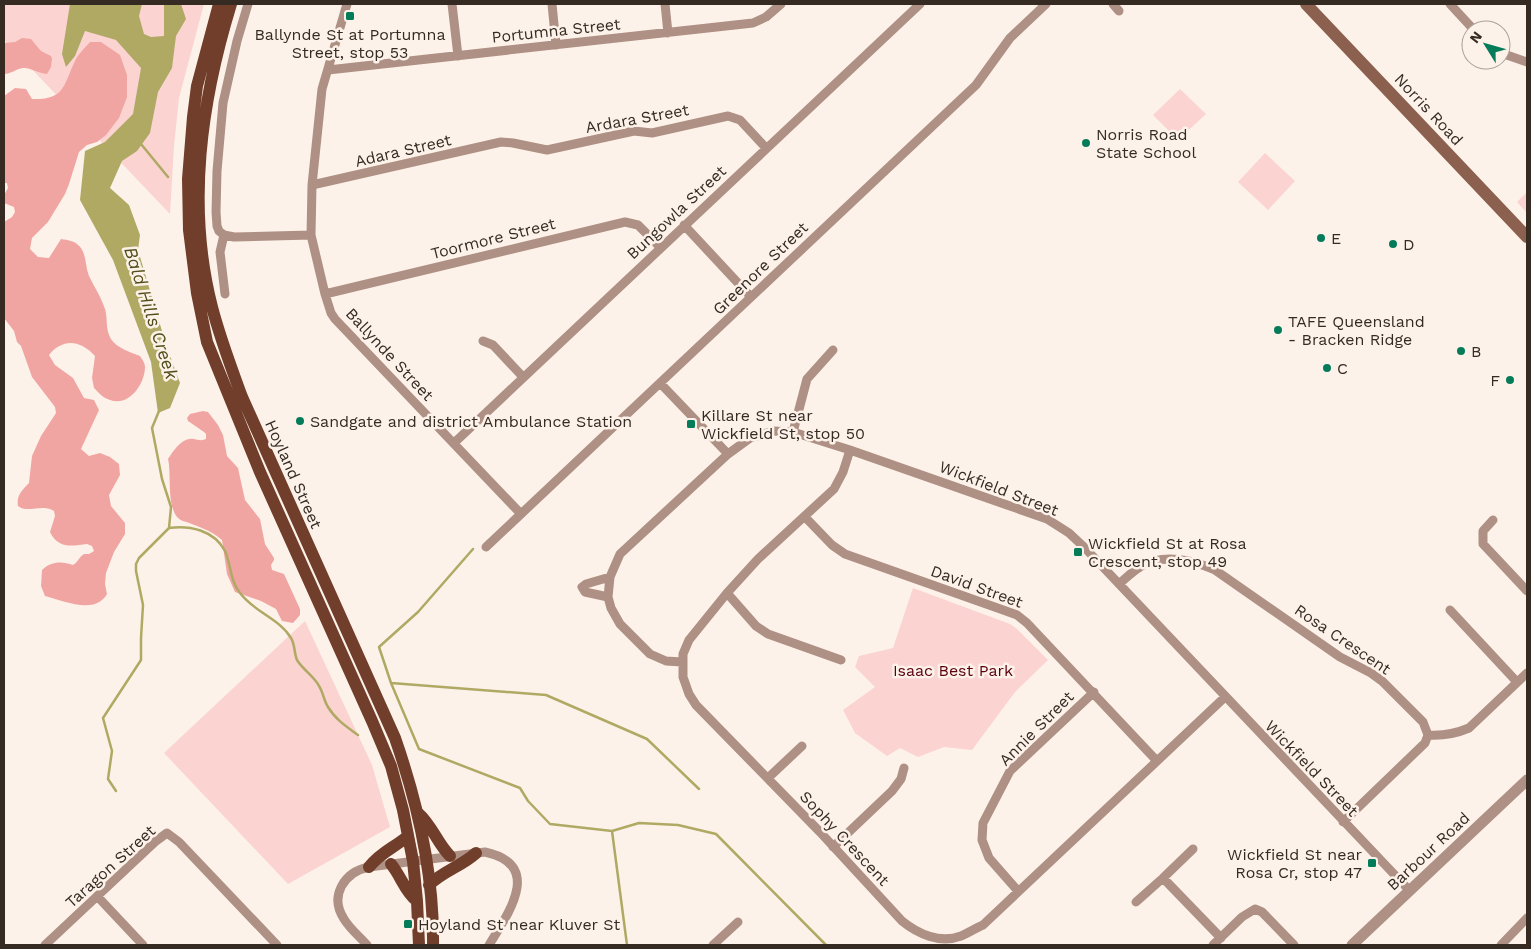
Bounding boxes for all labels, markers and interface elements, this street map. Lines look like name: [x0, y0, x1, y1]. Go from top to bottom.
marker: Ballynde St at Portumna Street, stop 53: [344, 10, 356, 22]
street label: Portumna Street: [491, 14, 622, 47]
north arrow: [1461, 20, 1511, 70]
place label: Ballynde St at Portumna Street, stop 53: [254, 25, 446, 62]
text: N: [1466, 28, 1485, 46]
street label: Norris Road: [1390, 69, 1467, 149]
street label: Ardara Street: [584, 100, 690, 137]
place label: Norris Road State School: [1096, 125, 1196, 162]
street label: Adara Street: [353, 130, 453, 171]
marker: Norris Road State School: [1080, 137, 1092, 149]
street label: Bungowla Street: [623, 161, 730, 263]
street label: Toormore Street: [429, 214, 558, 263]
street label: Greenore Street: [709, 218, 812, 319]
place label: E: [1331, 229, 1341, 248]
marker: E: [1315, 232, 1327, 244]
place label: D: [1403, 235, 1415, 254]
marker: D: [1387, 238, 1399, 250]
water label: Bald Hills Creek: [120, 244, 183, 383]
street label: Ballynde Street: [342, 304, 438, 405]
place label: TAFE Queensland - Bracken Ridge: [1288, 312, 1425, 349]
marker: TAFE Queensland - Bracken Ridge: [1272, 324, 1284, 336]
place label: B: [1471, 342, 1481, 361]
marker: B: [1455, 345, 1467, 357]
place label: C: [1337, 359, 1348, 378]
marker: C: [1321, 362, 1333, 374]
place label: F: [1490, 371, 1500, 390]
marker: F: [1504, 374, 1516, 386]
place label: Killare St near Wickfield St, stop 50: [701, 406, 865, 443]
place label: Sandgate and district Ambulance Station: [310, 412, 632, 431]
marker: Sandgate and district Ambulance Station: [294, 415, 306, 427]
street label: Hoyland Street: [261, 417, 326, 532]
marker: Killare St near Wickfield St, stop 50: [685, 418, 697, 430]
street label: Wickfield Street: [937, 457, 1061, 520]
place label: Wickfield St at Rosa Crescent, stop 49: [1088, 534, 1247, 571]
marker: Wickfield St at Rosa Crescent, stop 49: [1072, 546, 1084, 558]
street label: David Street: [928, 561, 1026, 612]
street label: Rosa Crescent: [1291, 600, 1395, 679]
park label: Isaac Best Park: [893, 661, 1013, 680]
street label: Annie Street: [995, 687, 1078, 770]
street label: Wickfield Street: [1261, 716, 1362, 820]
street label: Sophy Crescent: [796, 787, 894, 890]
street label: Barbour Road: [1383, 808, 1474, 895]
street label: Taragon Street: [62, 821, 159, 912]
place label: Wickfield St near Rosa Cr, stop 47: [1227, 845, 1362, 882]
marker: Wickfield St near Rosa Cr, stop 47: [1366, 857, 1378, 869]
place label: Hoyland St near Kluver St: [418, 915, 620, 934]
marker: Hoyland St near Kluver St: [402, 918, 414, 930]

